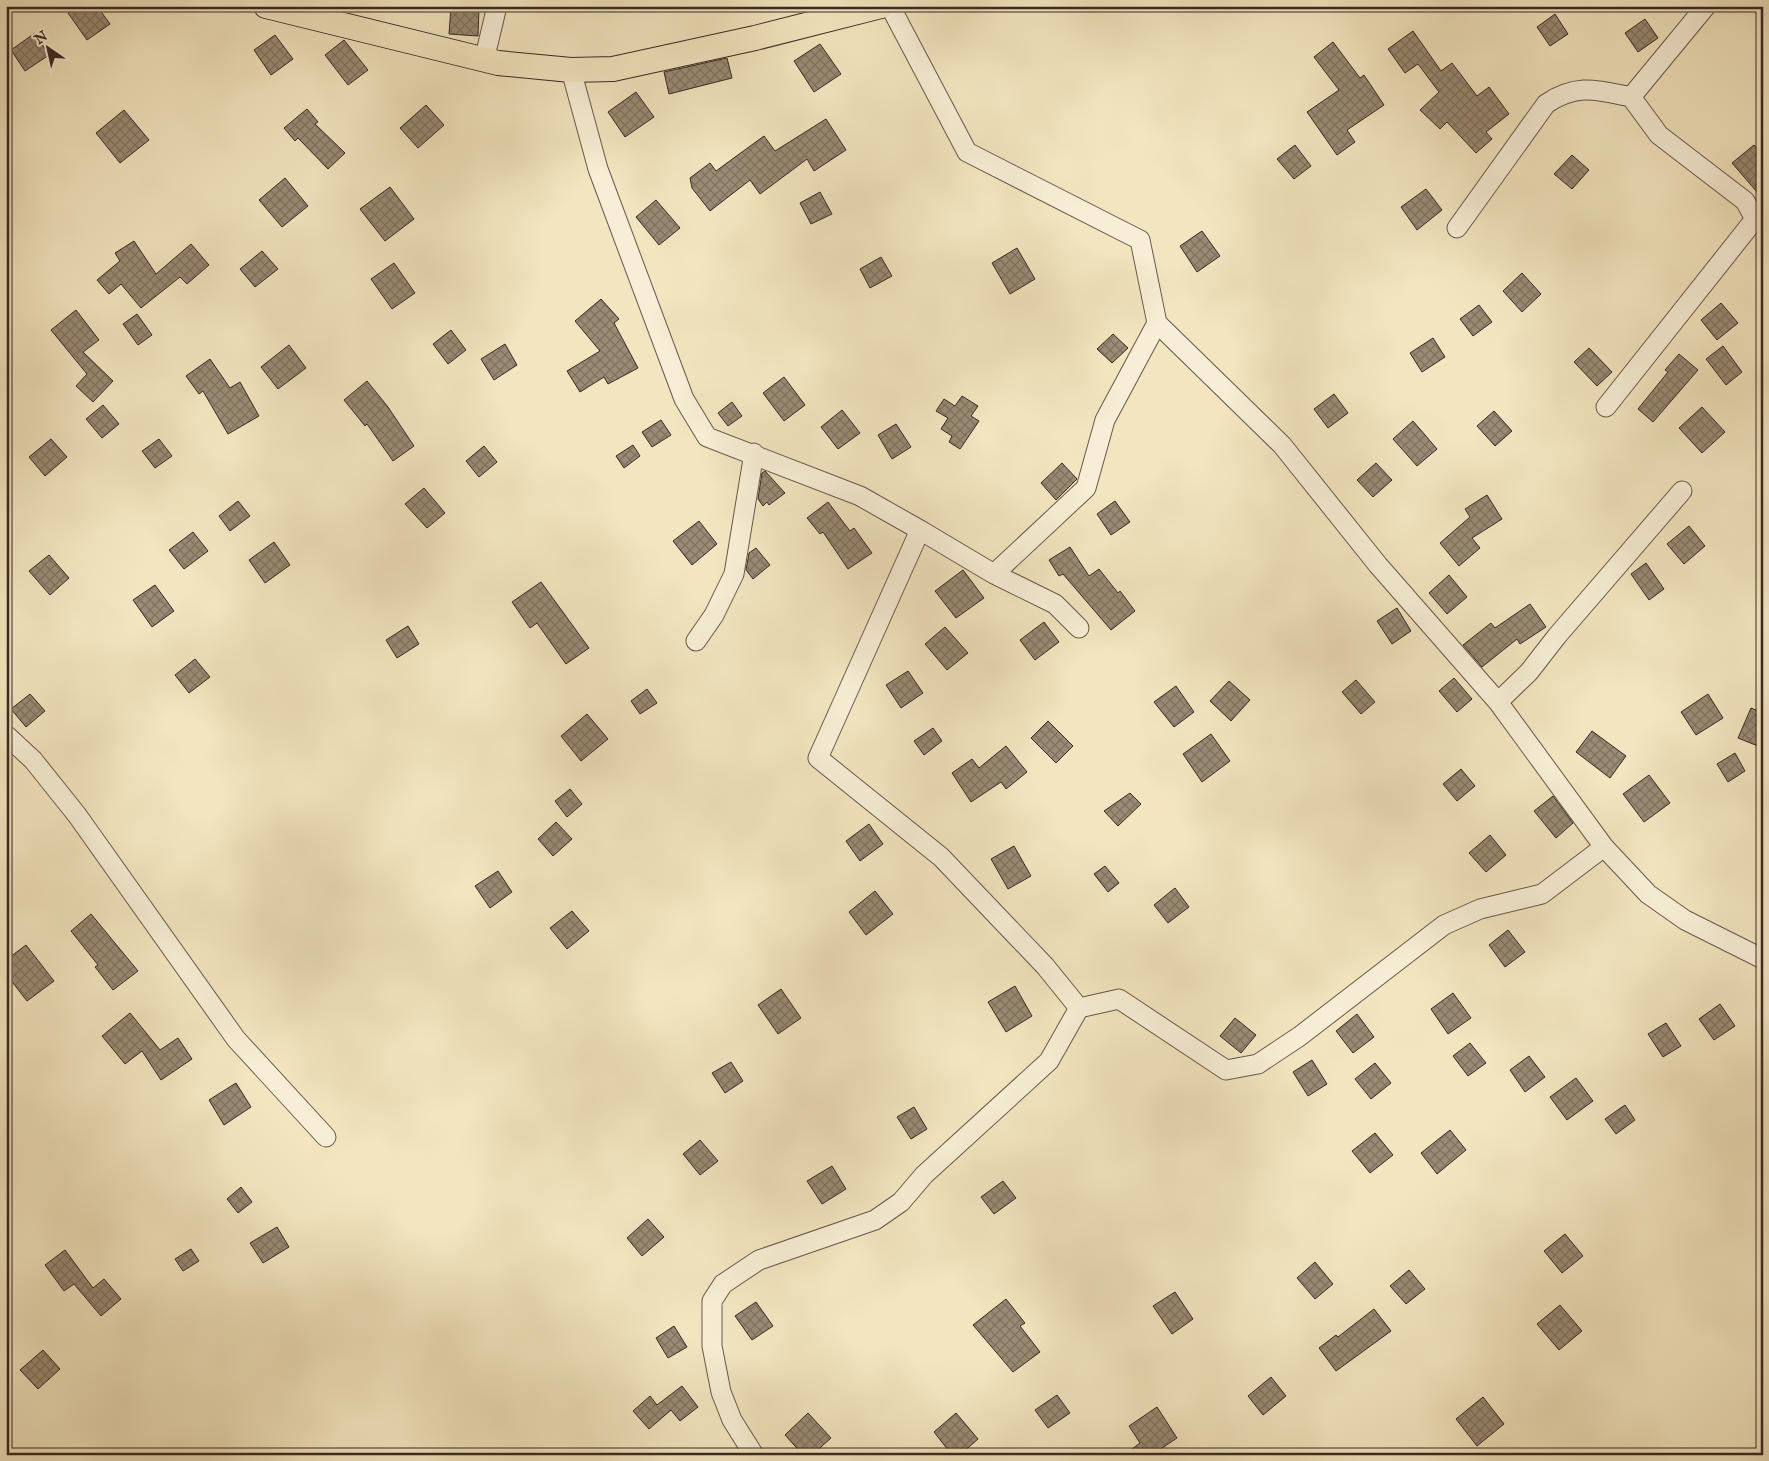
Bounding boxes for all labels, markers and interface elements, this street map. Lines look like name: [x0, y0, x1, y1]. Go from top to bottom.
north arrow: [22, 22, 72, 72]
text: N: [30, 27, 51, 49]

